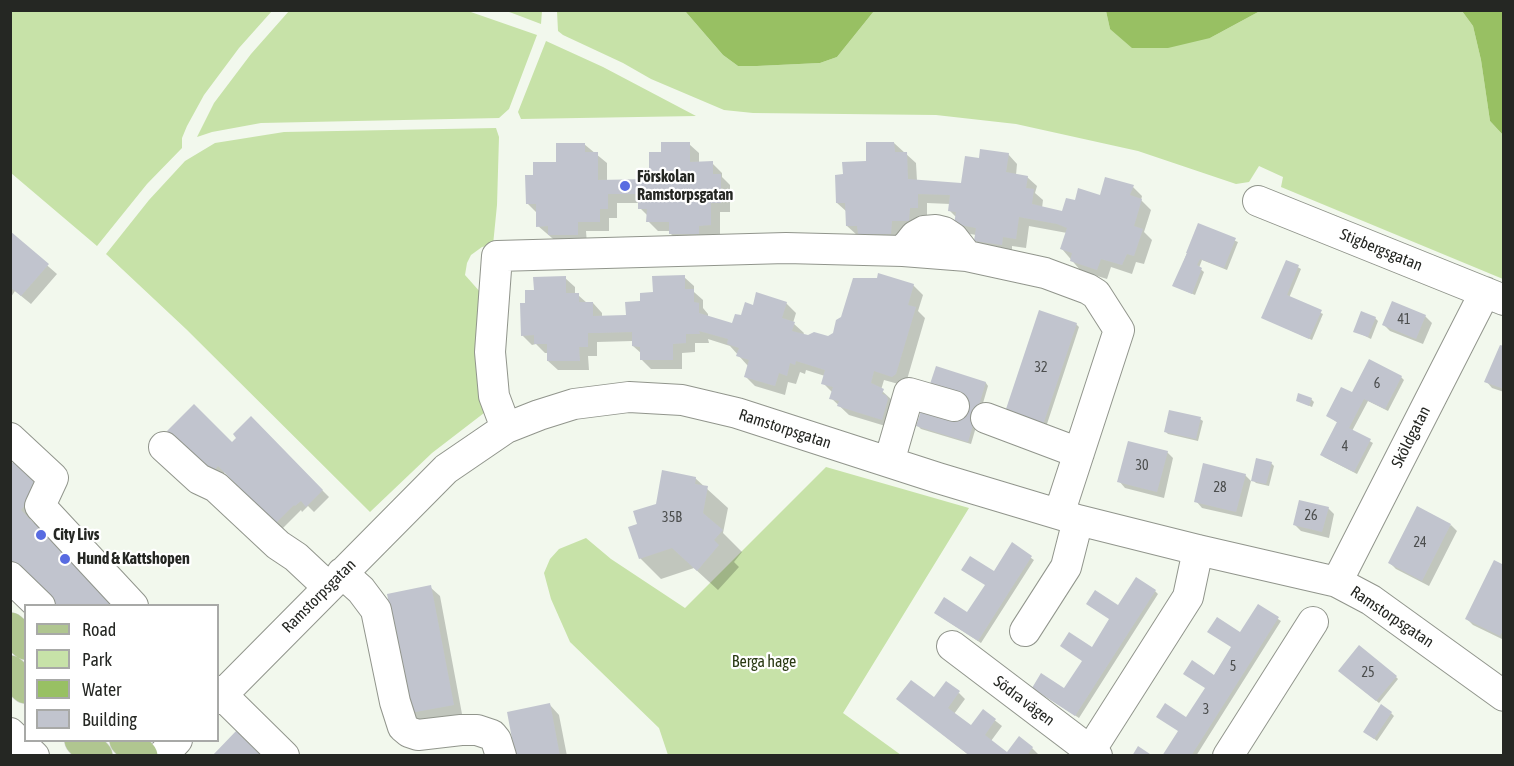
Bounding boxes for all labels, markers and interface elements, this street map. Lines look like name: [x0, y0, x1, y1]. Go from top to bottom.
place label: Förskolan Ramstorpsgatan: [637, 167, 733, 205]
marker: Förskolan Ramstorpsgatan: [618, 179, 632, 193]
street label: Stigbergsgatan: [1337, 225, 1425, 275]
house number: 41: [1397, 312, 1411, 328]
house number: 32: [1034, 360, 1048, 376]
house number: 6: [1374, 376, 1380, 392]
street label: Sköldgatan: [1387, 403, 1435, 471]
street label: Ramstorpsgatan: [736, 405, 834, 453]
house number: 4: [1342, 439, 1348, 455]
house number: 30: [1135, 458, 1149, 474]
house number: 28: [1213, 480, 1227, 496]
house number: 26: [1304, 508, 1318, 524]
house number: 35B: [662, 510, 682, 526]
place label: City Livs: [53, 525, 99, 545]
marker: City Livs: [34, 528, 48, 542]
house number: 24: [1413, 535, 1427, 551]
place label: Hund & Kattshopen: [77, 549, 190, 569]
marker: Hund & Kattshopen: [58, 552, 72, 566]
street label: Ramstorpsgatan: [278, 555, 360, 637]
street label: Ramstorpsgatan: [1347, 582, 1437, 652]
legend: [24, 604, 219, 742]
text: Road: [82, 619, 116, 640]
text: Park: [82, 649, 112, 670]
park label: Berga hage: [732, 652, 796, 672]
house number: 5: [1230, 659, 1236, 675]
house number: 25: [1361, 665, 1375, 681]
street label: Södra vägen: [990, 672, 1058, 730]
text: Water: [82, 679, 121, 700]
house number: 3: [1203, 702, 1209, 718]
text: Building: [82, 709, 137, 730]

